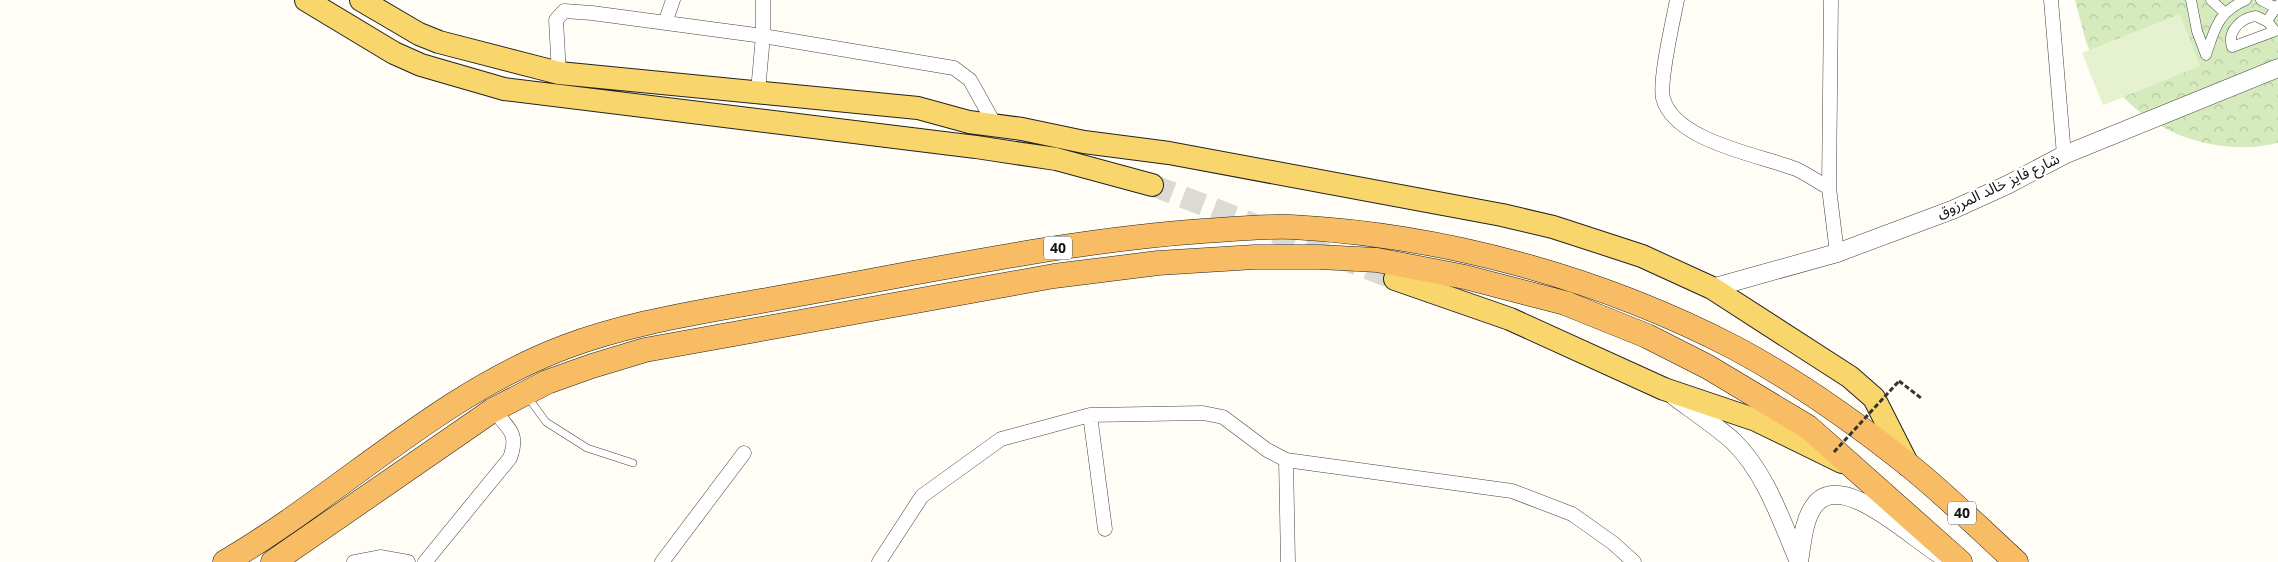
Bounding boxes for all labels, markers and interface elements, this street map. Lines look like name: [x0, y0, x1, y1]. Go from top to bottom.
street label: شارع فايز خالد المرزوق: [1931, 143, 2065, 229]
road number: 40: [1044, 237, 1072, 260]
road number: 40: [1948, 502, 1976, 524]

